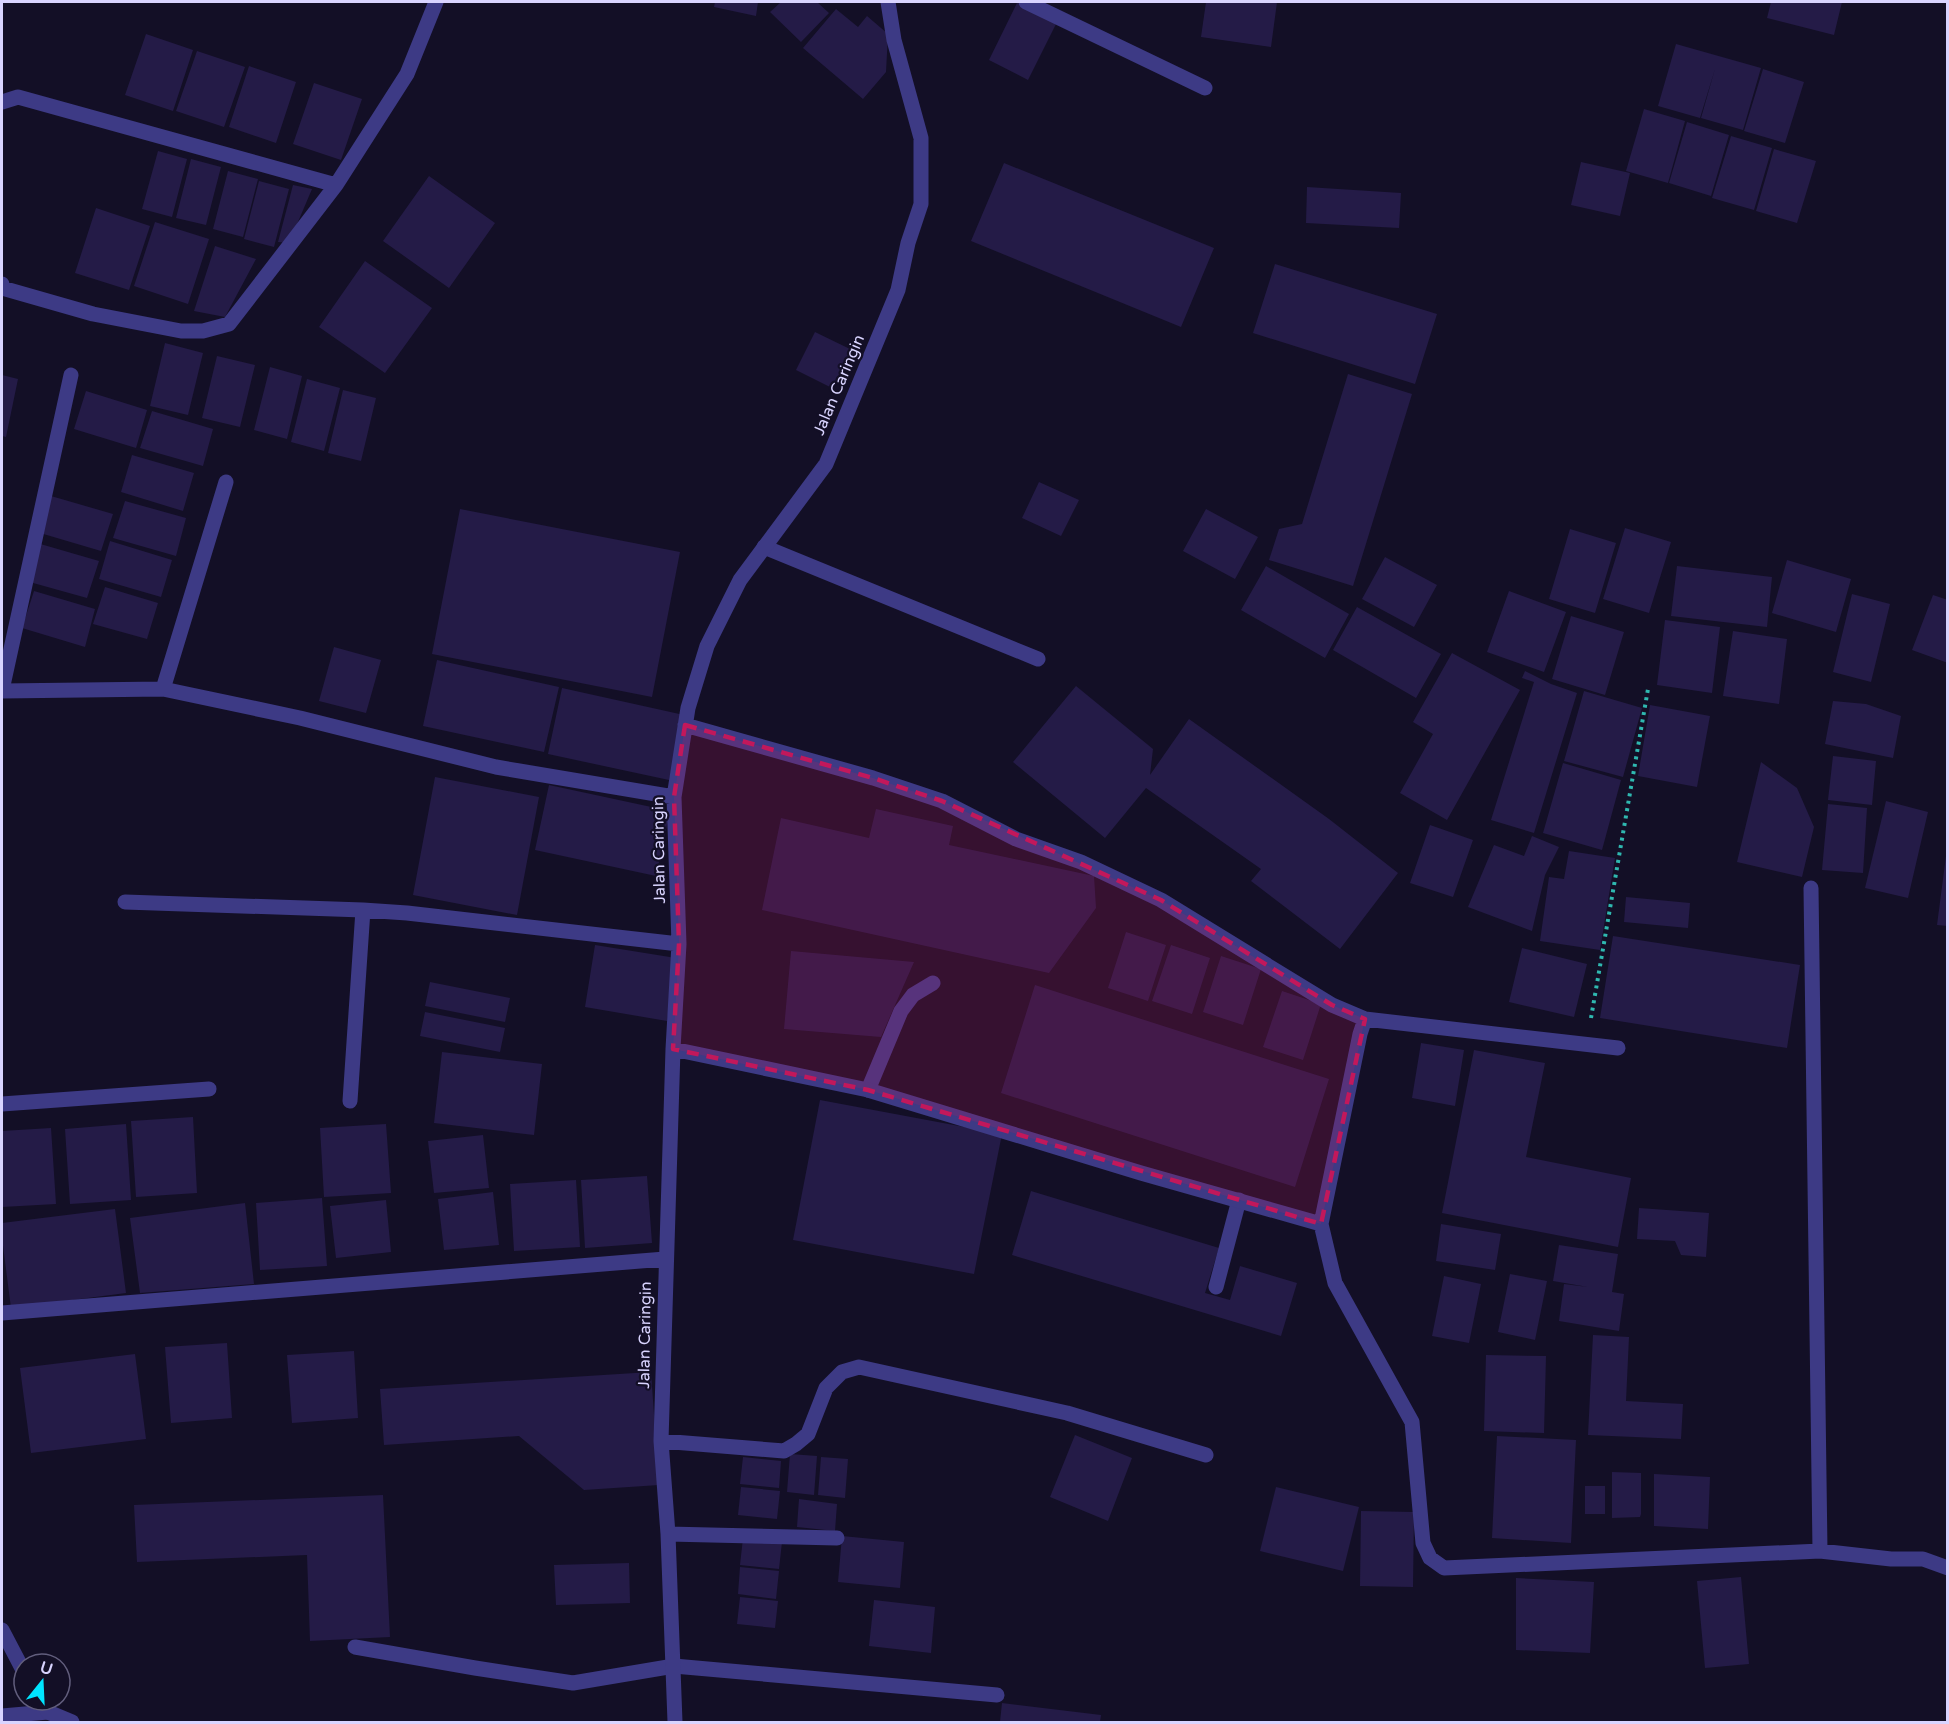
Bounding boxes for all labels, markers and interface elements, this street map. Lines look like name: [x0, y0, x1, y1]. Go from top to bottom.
street label: Jalan Caringin: [809, 332, 869, 438]
street label: Jalan Caringin: [648, 796, 670, 904]
street label: Jalan Caringin: [634, 1281, 656, 1389]
north arrow: [12, 1652, 72, 1712]
text: U: [37, 1657, 55, 1680]

